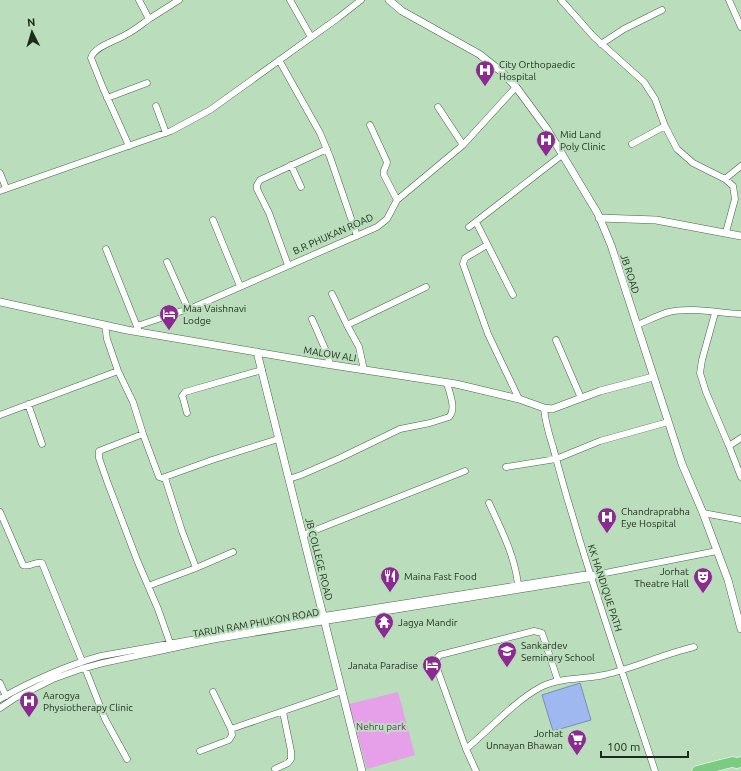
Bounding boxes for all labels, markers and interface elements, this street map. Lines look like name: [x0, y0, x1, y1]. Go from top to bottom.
north arrow: [12, 12, 52, 52]
text: N: [27, 16, 36, 28]
hospital icon: City Orthopaedic Hospital: [474, 59, 496, 87]
place label: City Orthopaedic Hospital: [499, 59, 575, 82]
hospital icon: Mid Land Poly Clinic: [535, 129, 557, 157]
place label: Mid Land Poly Clinic: [560, 129, 606, 152]
street label: B.R PHUKAN ROAD: [291, 211, 375, 257]
street label: JB ROAD: [618, 253, 642, 295]
hotel icon: Maa Vaishnavi Lodge: [158, 303, 180, 331]
place label: Maa Vaishnavi Lodge: [183, 303, 246, 326]
street label: MALOW ALI: [303, 344, 357, 364]
hospital icon: Chandraprabha Eye Hospital: [596, 506, 618, 534]
place label: Chandraprabha Eye Hospital: [621, 506, 690, 529]
street label: JB COLLEGE ROAD: [303, 516, 335, 602]
street label: KK HANDIQUE PATH: [586, 543, 624, 633]
restaurant icon: Maina Fast Food: [379, 565, 401, 593]
place label: Jorhat Theatre Hall: [634, 566, 689, 589]
theatre icon: Jorhat Theatre Hall: [692, 566, 714, 594]
place label: Maina Fast Food: [404, 571, 477, 582]
street label: TARUN RAM PHUKON ROAD: [192, 606, 320, 640]
temple icon: Jagya Mandir: [373, 611, 395, 639]
place label: Jagya Mandir: [398, 617, 458, 628]
school or university icon: Sankardev Seminary School: [496, 640, 518, 668]
place label: Sankardev Seminary School: [521, 640, 595, 663]
hotel icon: Janata Paradise: [421, 654, 443, 682]
place label: Janata Paradise: [348, 660, 418, 671]
hospital icon: Aarogya Physiotherapy Clinic: [18, 690, 40, 718]
place label: Aarogya Physiotherapy Clinic: [43, 690, 133, 713]
park label: Nehru park: [356, 721, 406, 732]
place label: Jorhat Unnayan Bhawan: [486, 728, 563, 751]
supermarket icon: Jorhat Unnayan Bhawan: [566, 728, 588, 756]
scale bar: [601, 733, 688, 759]
text: 100 m: [607, 740, 640, 753]

